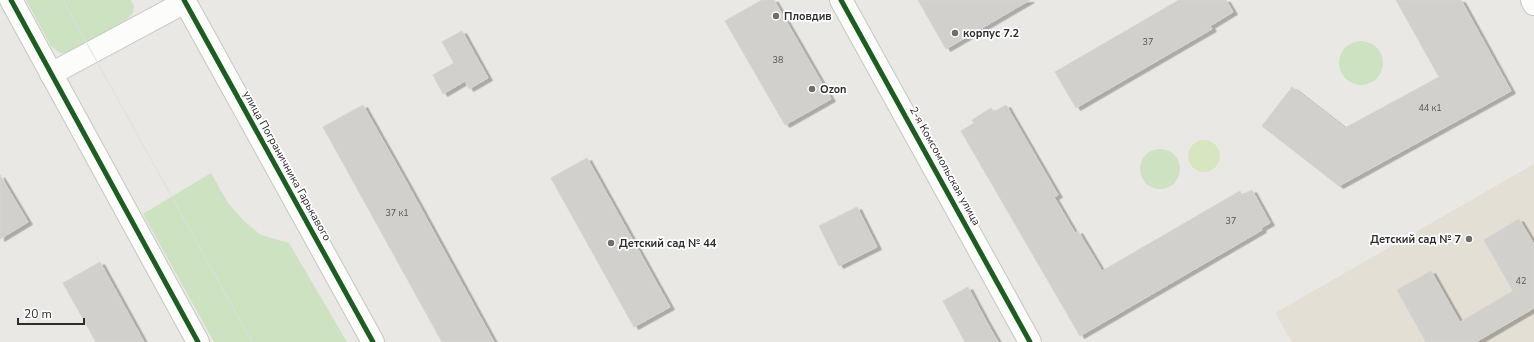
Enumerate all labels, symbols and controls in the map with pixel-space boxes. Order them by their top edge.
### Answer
place label: Пловдив [784,9,832,24]
marker: Пловдив [771,11,781,21]
place label: корпус 7.2 [963,26,1020,41]
marker: корпус 7.2 [950,28,960,38]
house number: 37 [1143,36,1153,48]
house number: 38 [773,54,783,66]
place label: Ozon [820,82,847,97]
marker: Ozon [807,84,817,94]
street label: улица Пограничника Гарькавого [239,88,335,244]
house number: 44 к1 [1418,102,1442,114]
street label: 2-я Комсомольская улица [906,104,984,228]
house number: 37 к1 [385,207,409,219]
house number: 37 [1226,215,1236,227]
place label: Детский сад № 7 [1370,232,1461,247]
marker: Детский сад № 7 [1464,234,1474,244]
place label: Детский сад № 44 [619,236,717,251]
marker: Детский сад № 44 [606,238,616,248]
house number: 42 [1516,275,1526,287]
scale bar [18,300,84,326]
text: 20 m [24,306,52,322]

